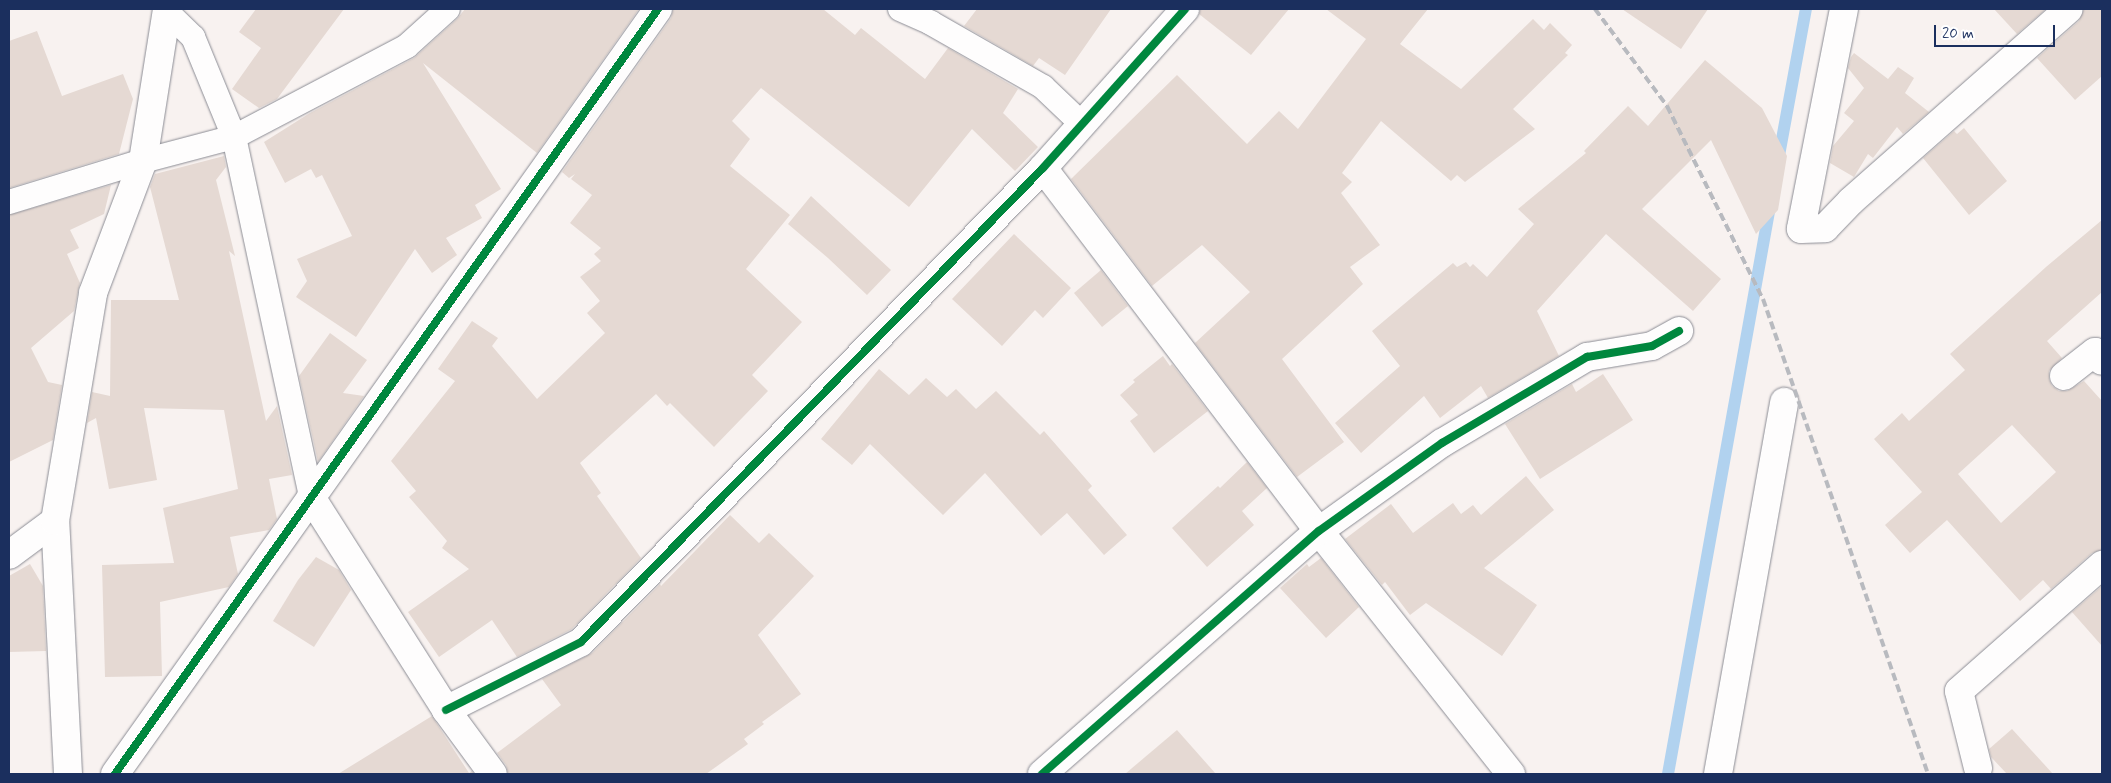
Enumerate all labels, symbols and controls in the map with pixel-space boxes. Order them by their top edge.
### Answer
scale bar [1936,15,2057,47]
text: 20 m [1942,24,1974,44]

